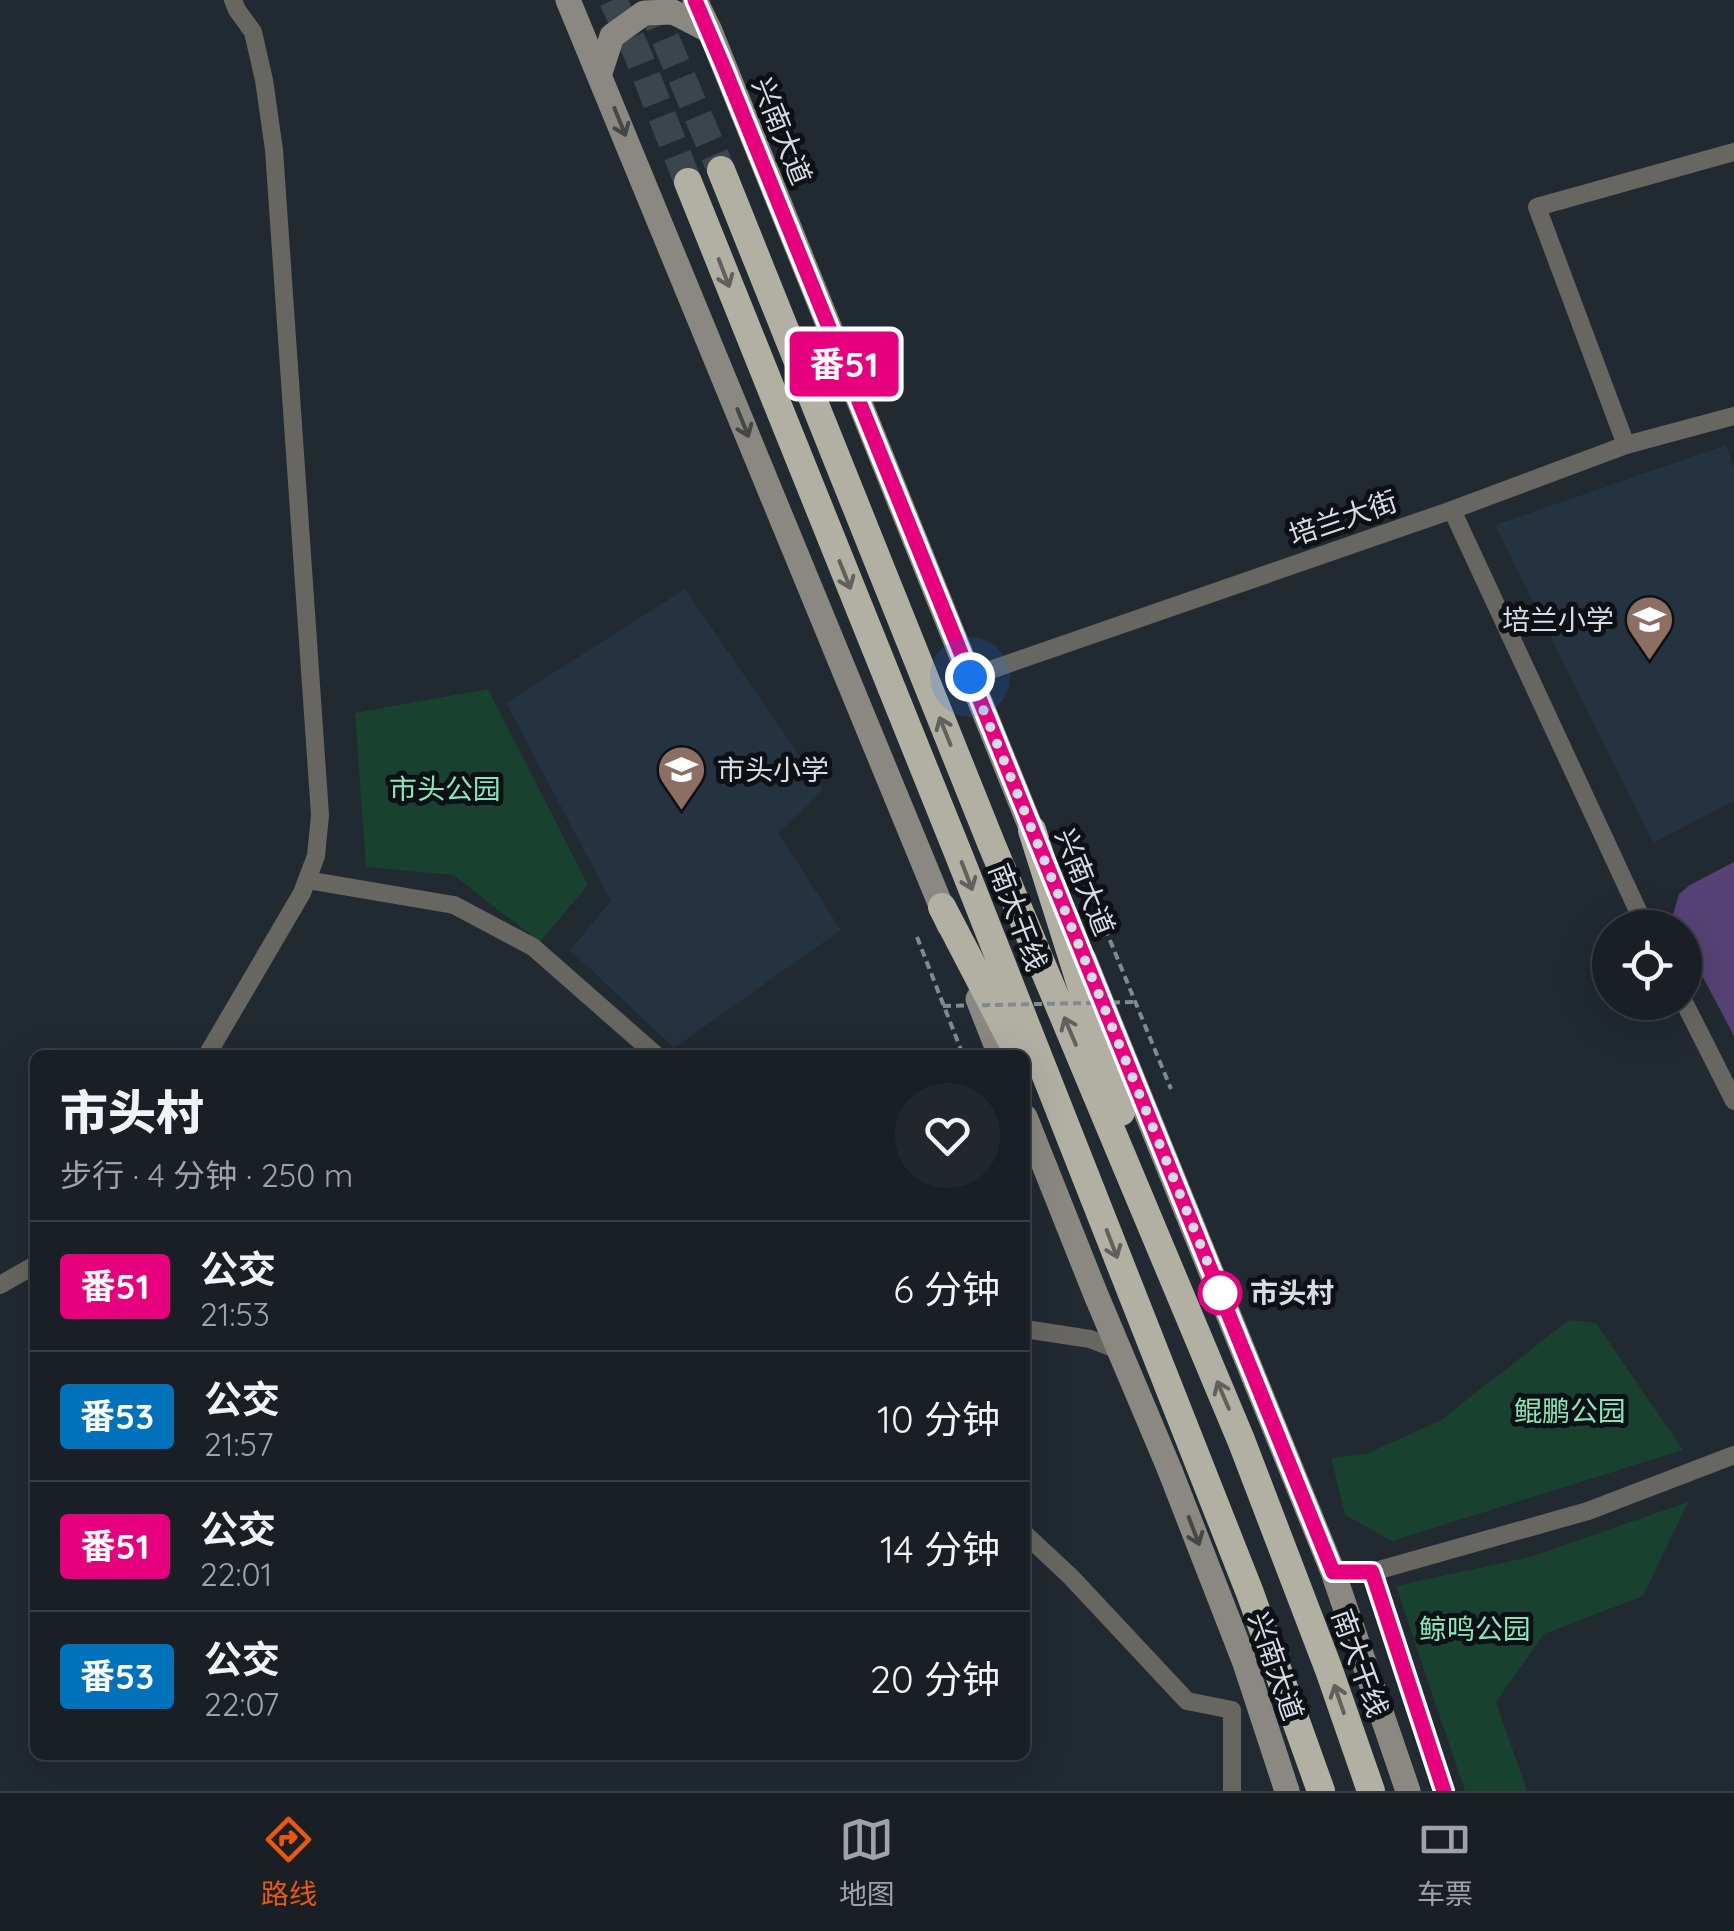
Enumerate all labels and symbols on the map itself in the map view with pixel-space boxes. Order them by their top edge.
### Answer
street label: 兴南大道 [745,72,820,189]
one-way arrow [612,106,630,137]
one-way arrow [716,257,734,288]
line badge: 番51 [786,332,902,396]
one-way arrow [736,407,754,438]
street label: 培兰大街 [1284,483,1401,552]
one-way arrow [838,559,856,590]
school or university icon: 培兰小学 [1623,594,1675,662]
place label: 培兰小学 [1502,602,1614,637]
your location [945,652,995,702]
one-way arrow [935,716,953,747]
school or university icon: 市头小学 [656,744,708,812]
place label: 市头小学 [717,752,829,787]
park label: 市头公园 [389,771,501,806]
street label: 兴南大道 [1048,823,1123,940]
street label: 南大干线 [982,858,1055,975]
one-way arrow [960,860,978,891]
one-way arrow [1060,1016,1078,1047]
one-way arrow [1104,1228,1122,1258]
marker: 市头村 [1199,1272,1241,1314]
place label: 市头村 [1250,1275,1334,1310]
one-way arrow [1213,1381,1231,1411]
park label: 鲲鹏公园 [1514,1393,1626,1428]
one-way arrow [1186,1516,1204,1546]
street label: 南大干线 [1325,1604,1396,1721]
street label: 兴南大道 [1242,1607,1311,1724]
park label: 鲸鸣公园 [1419,1611,1531,1646]
one-way arrow [1329,1684,1347,1715]

